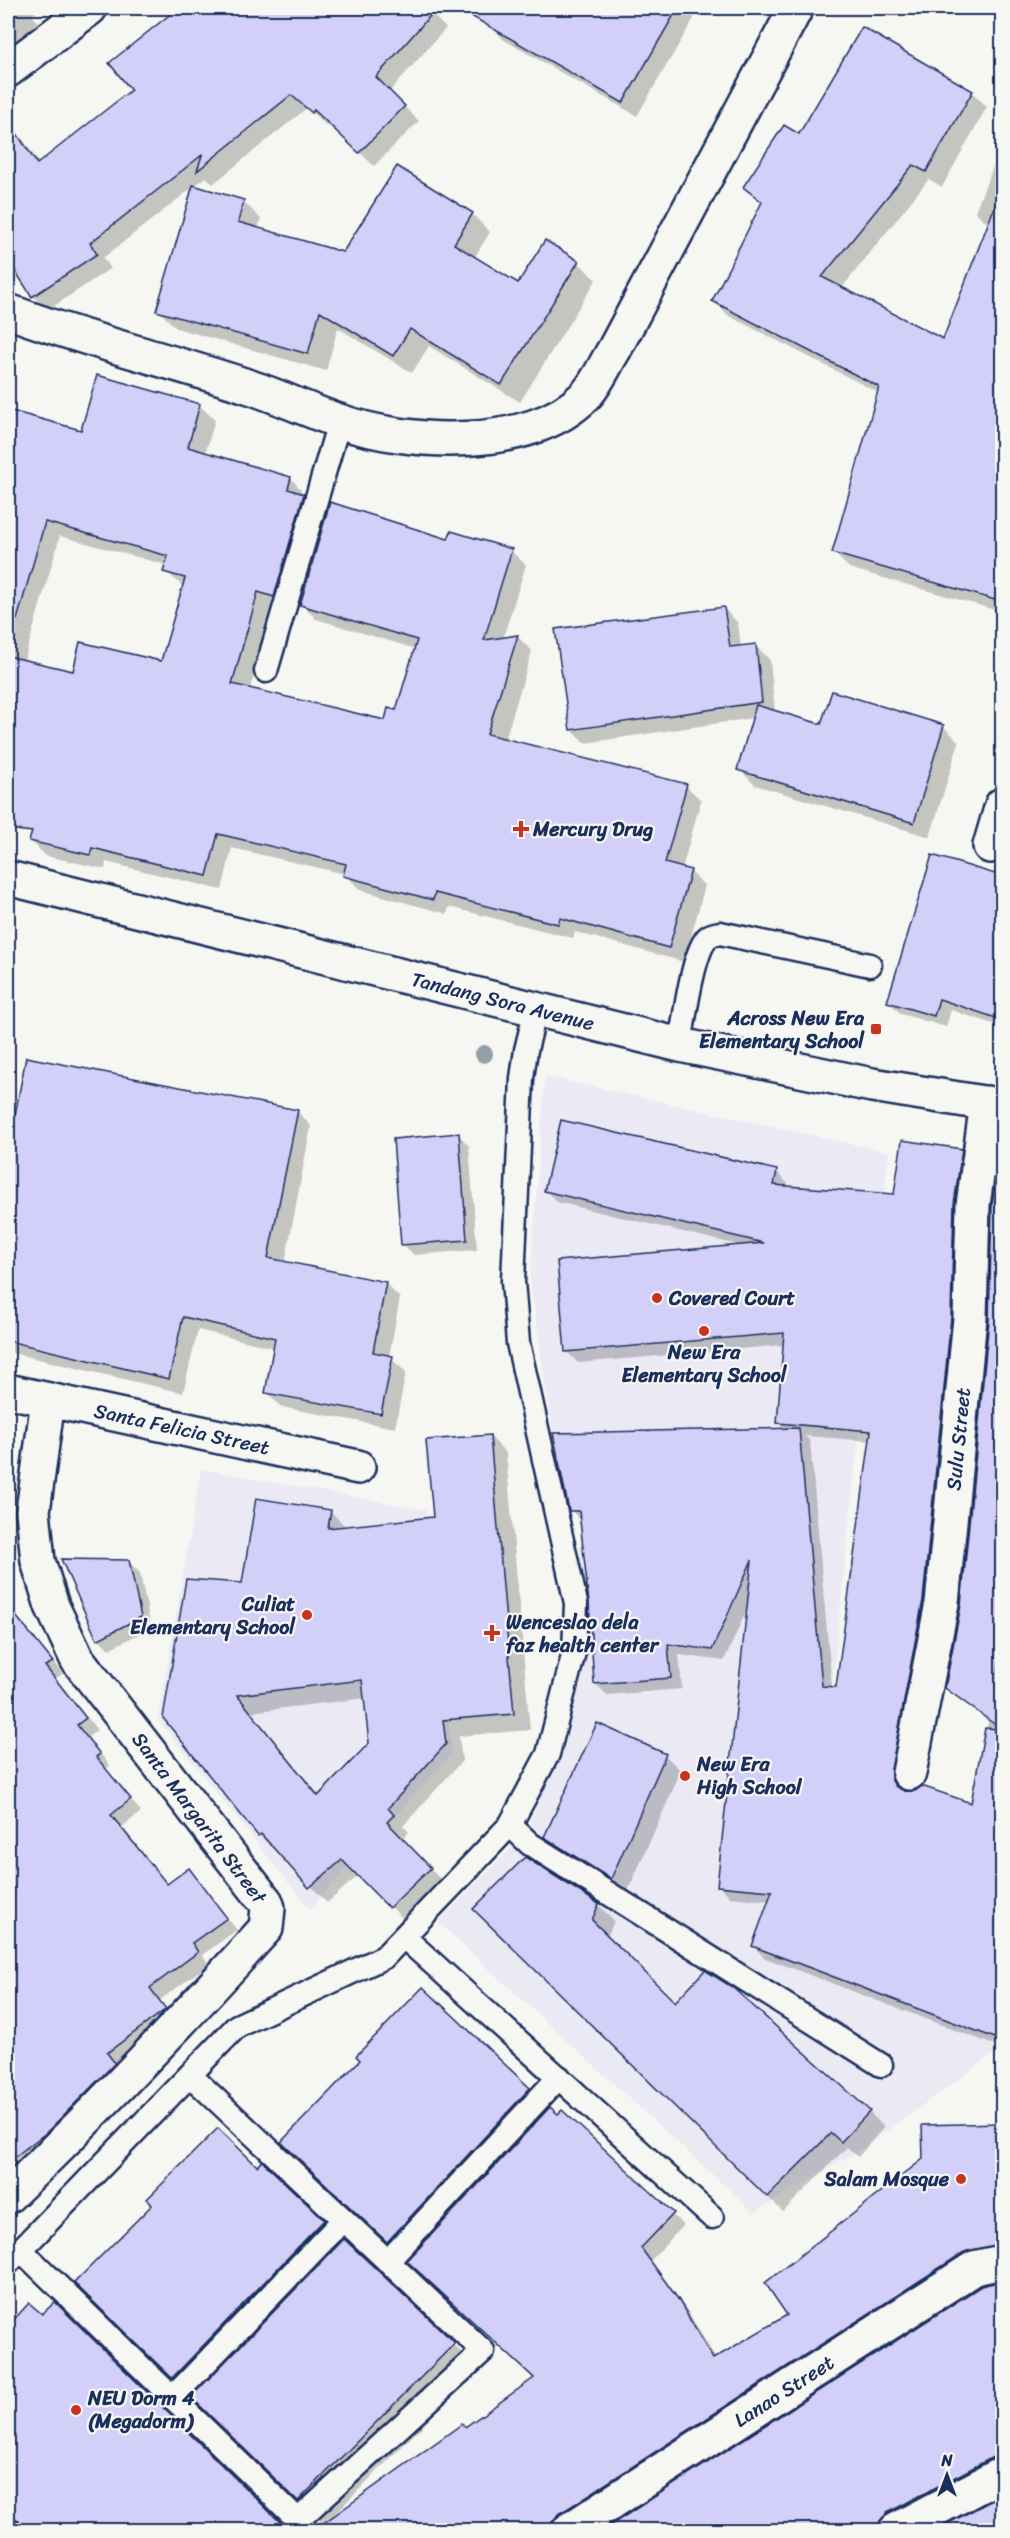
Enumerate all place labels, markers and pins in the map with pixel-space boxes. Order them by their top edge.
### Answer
place label: Mercury Drug [532,812,653,847]
marker: Mercury Drug [514,822,528,836]
place label: Across New Era Elementary School [699,1001,865,1059]
marker: Across New Era Elementary School [869,1022,883,1036]
place label: Covered Court [668,1281,795,1316]
marker: Covered Court [650,1291,664,1305]
marker: New Era Elementary School [697,1324,711,1338]
place label: New Era Elementary School [621,1335,788,1393]
place label: Culiat Elementary School [130,1587,296,1645]
place label: Wenceslao dela faz health center [506,1605,660,1663]
marker: Culiat Elementary School [300,1608,314,1622]
marker: Wenceslao dela faz health center [483,1624,501,1642]
place label: New Era High School [696,1747,803,1805]
marker: New Era High School [678,1769,692,1783]
place label: Salam Mosque [823,2162,950,2197]
marker: Salam Mosque [954,2172,968,2186]
place label: NEU Dorm 4 (Megadorm) [87,2381,195,2439]
marker: NEU Dorm 4 (Megadorm) [69,2403,83,2417]

